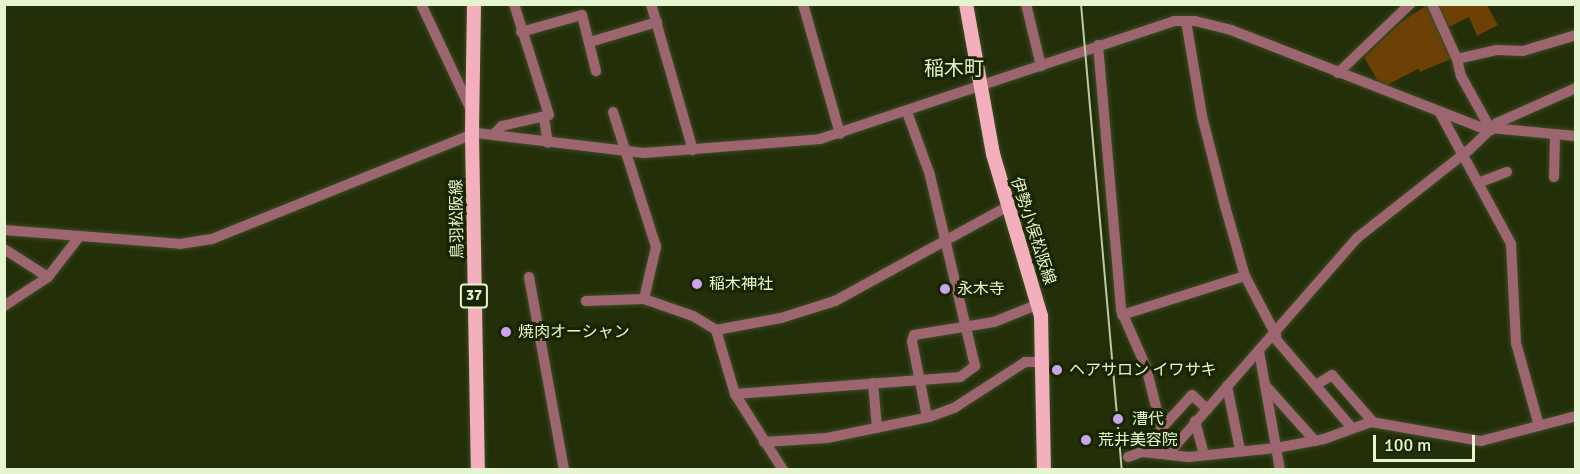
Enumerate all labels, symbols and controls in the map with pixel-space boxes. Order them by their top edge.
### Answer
district label: 稲木町 [924,56,984,80]
street label: 伊勢小俣松阪線 [1007,175,1059,287]
street label: 鳥羽松阪線 [447,179,467,259]
place label: 稲木神社 [709,274,773,294]
marker: 稲木神社 [690,277,704,291]
place label: 永木寺 [957,279,1005,299]
marker: 永木寺 [938,282,952,296]
road number: 37 [459,284,489,308]
place label: 焼肉オーシャン [518,322,630,342]
marker: 焼肉オーシャン [499,325,513,339]
place label: ヘアサロン イワサキ [1069,360,1217,380]
marker: ヘアサロン イワサキ [1050,363,1064,377]
place label: 漕代 [1132,409,1164,429]
marker: 漕代 [1109,410,1127,428]
scale bar [1376,423,1478,461]
place label: 荒井美容院 [1098,430,1178,450]
marker: 荒井美容院 [1079,433,1093,447]
text: 100 m [1384,434,1431,456]

